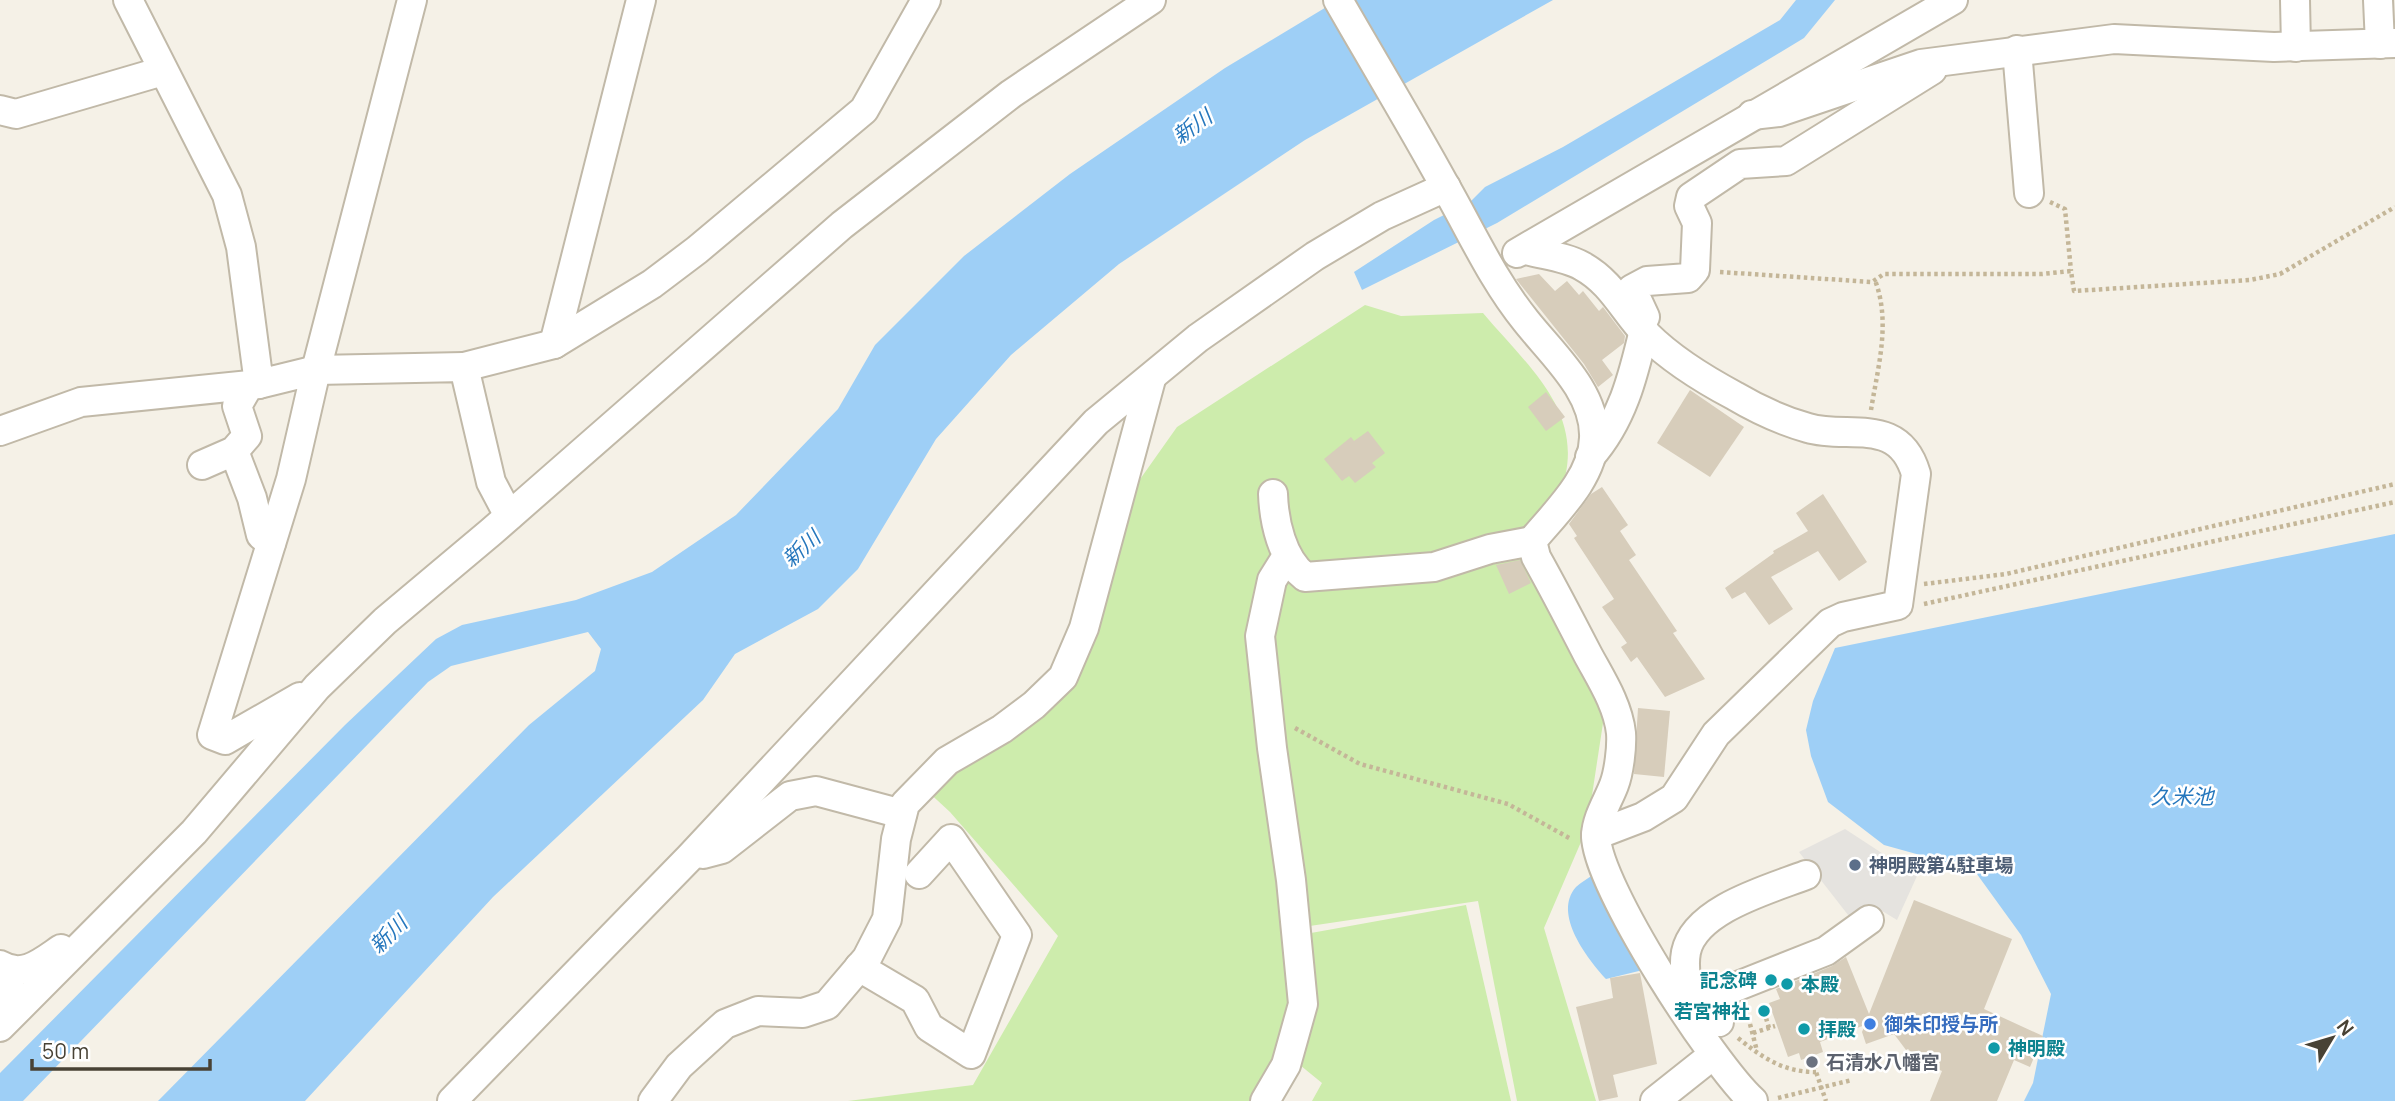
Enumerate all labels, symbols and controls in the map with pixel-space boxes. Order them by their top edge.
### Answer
water label: 新川 [1167,101,1219,150]
water label: 新川 [776,522,827,572]
water label: 久米池 [2151,782,2215,810]
place label: 神明殿第4駐車場 [1869,852,2014,878]
marker: 神明殿第4駐車場 [1847,857,1863,873]
water label: 新川 [363,908,414,959]
place label: 記念碑 [1700,967,1757,993]
place label: 本殿 [1801,971,1839,997]
marker: 記念碑 [1763,972,1779,988]
marker: 本殿 [1779,976,1795,992]
place label: 若宮神社 [1674,998,1750,1024]
marker: 若宮神社 [1756,1003,1772,1019]
north arrow [2297,1003,2367,1073]
place label: 御朱印授与所 [1884,1011,1998,1037]
text: N [2331,1014,2360,1041]
place label: 拝殿 [1818,1016,1856,1042]
marker: 御朱印授与所 [1862,1016,1878,1032]
marker: 拝殿 [1796,1021,1812,1037]
scale bar [32,1028,210,1072]
place label: 神明殿 [2008,1035,2065,1061]
text: 50 m [42,1037,89,1065]
marker: 神明殿 [1986,1040,2002,1056]
place label: 石清水八幡宮 [1826,1049,1940,1075]
marker: 石清水八幡宮 [1804,1054,1820,1070]

